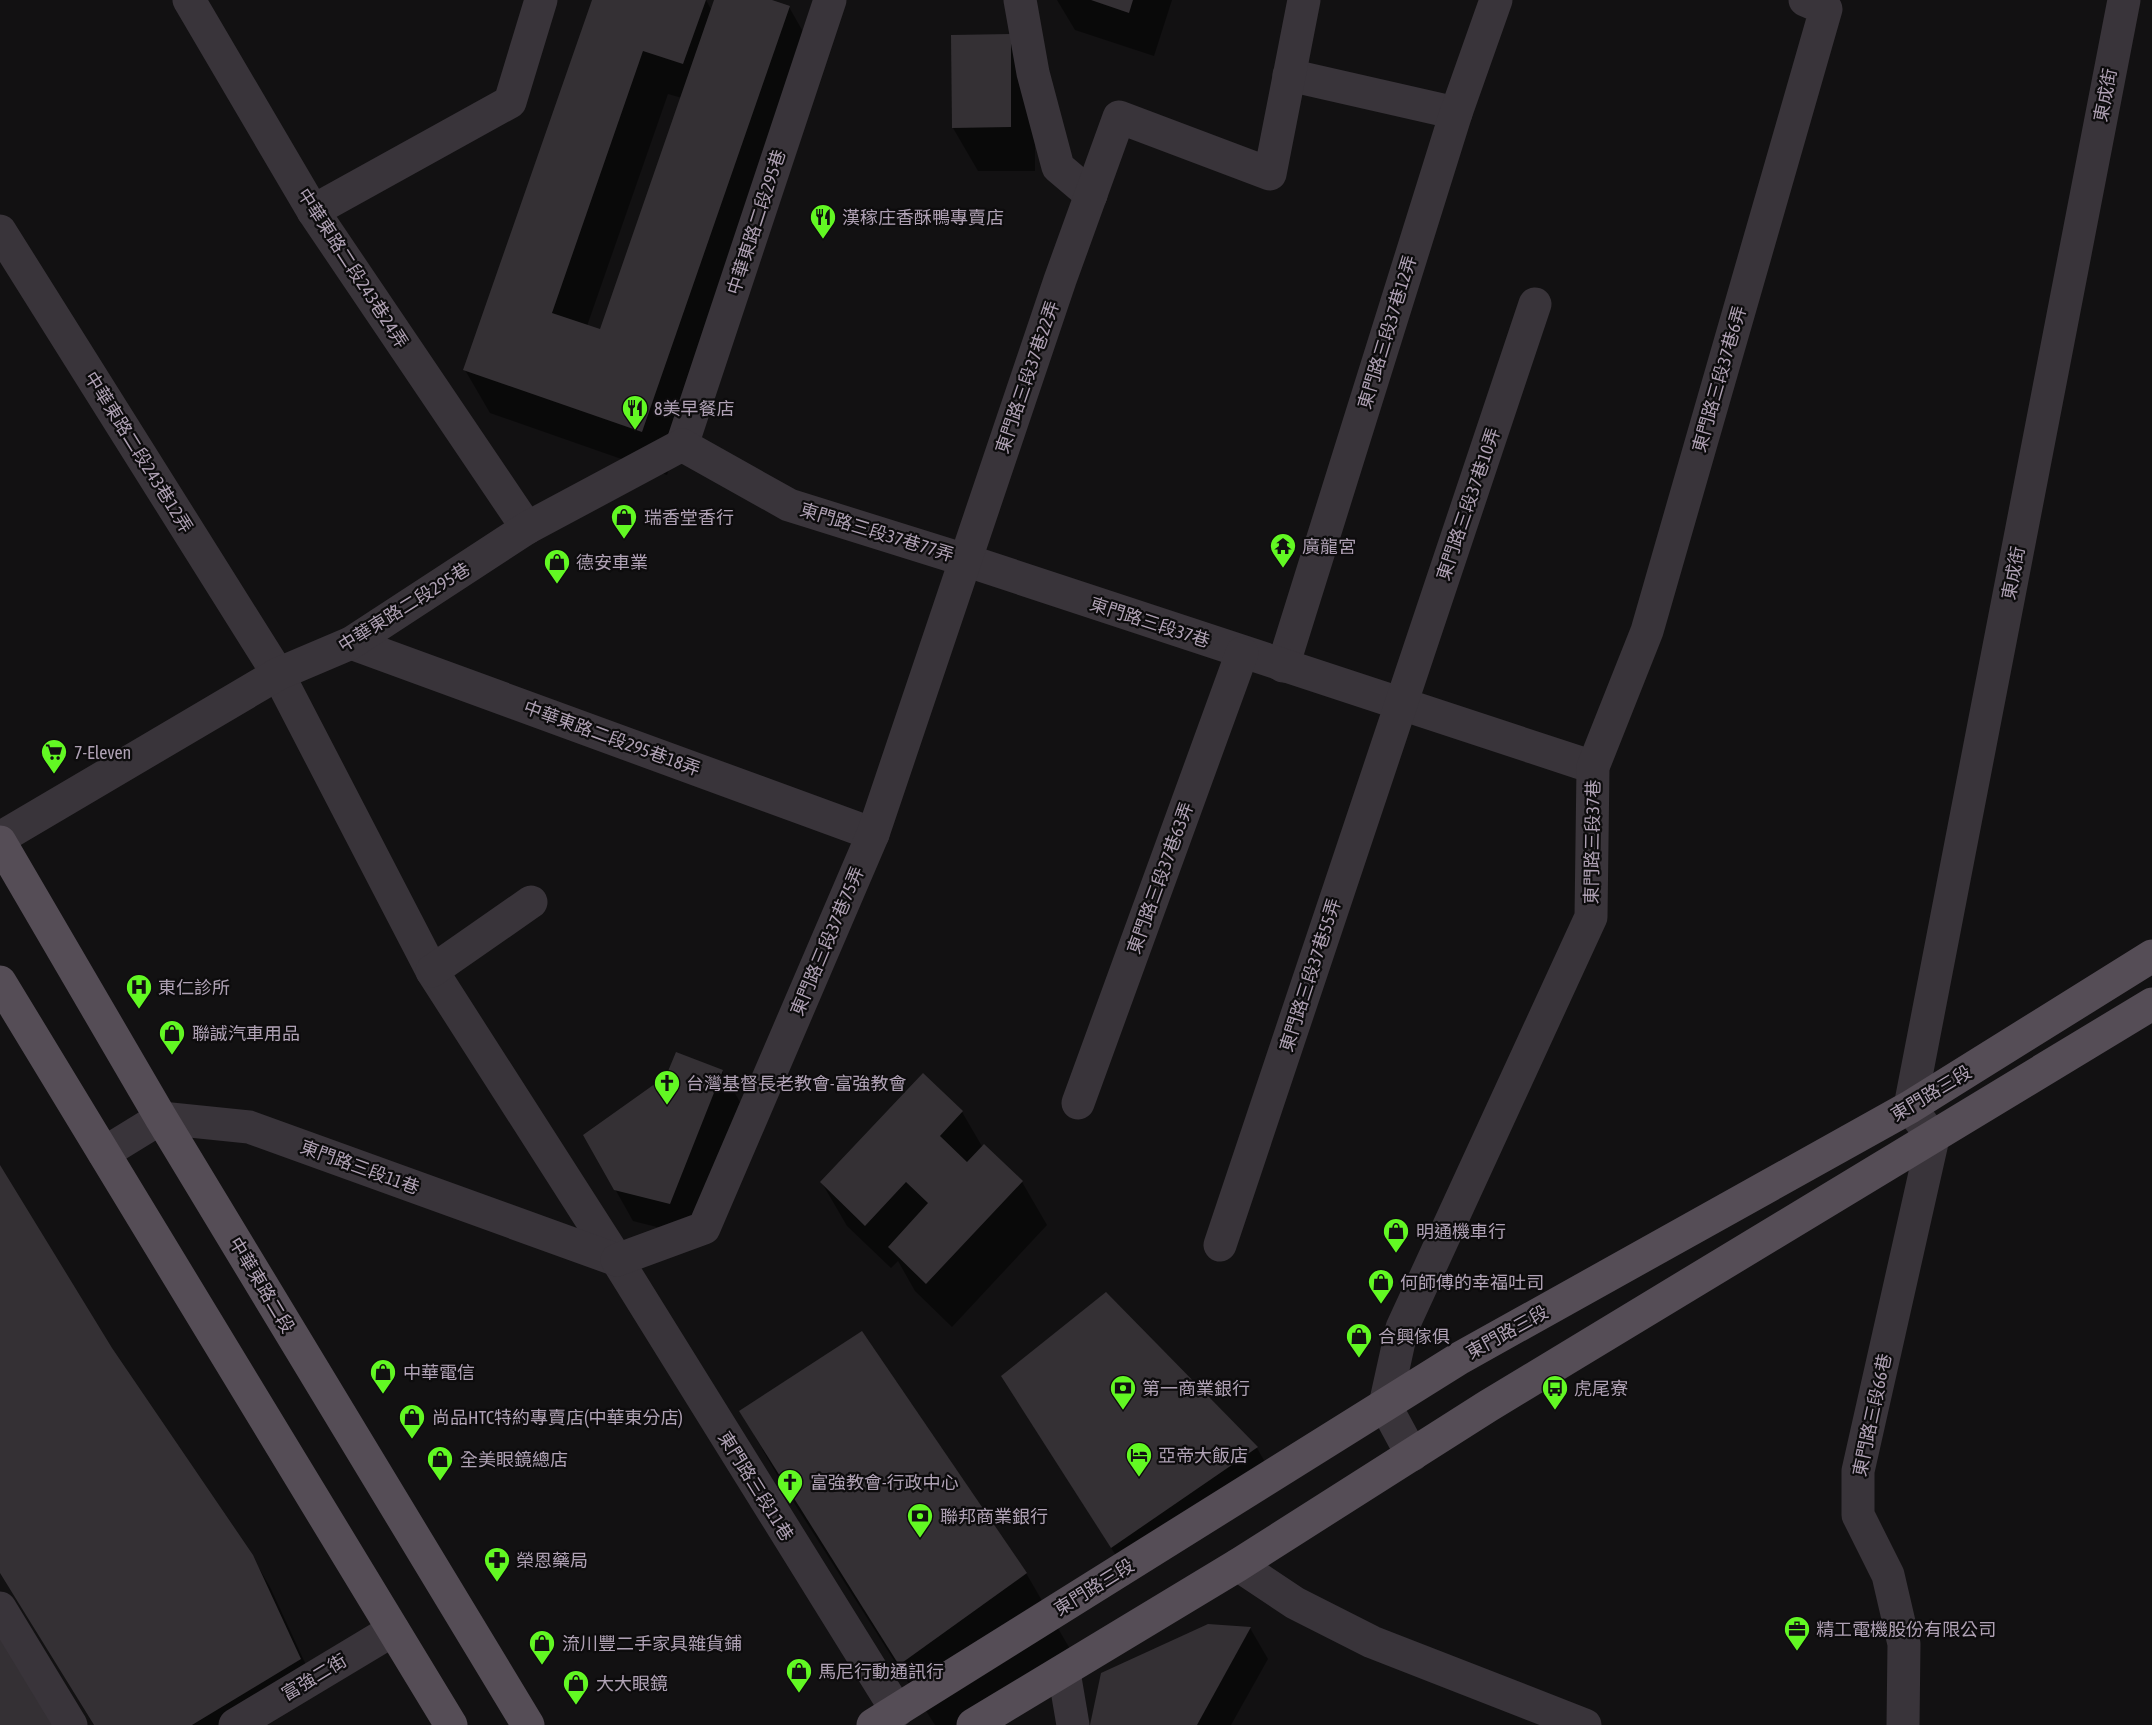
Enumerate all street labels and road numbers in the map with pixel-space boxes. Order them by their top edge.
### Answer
street label: 東成街 [2090,66,2120,124]
street label: 中華東路二段295巷 [723,147,789,297]
street label: 中華東路二段243巷24弄 [293,184,413,352]
street label: 東門路三段37巷12弄 [1354,253,1420,411]
street label: 東門路三段37巷22弄 [991,298,1063,456]
street label: 東門路三段37巷6弄 [1688,303,1750,455]
street label: 中華東路二段243巷12弄 [81,367,197,537]
street label: 東門路三段37巷10弄 [1432,425,1504,583]
street label: 東門路三段37巷77弄 [798,499,956,565]
street label: 東成街 [1998,544,2028,602]
street label: 中華東路二段295巷 [334,558,474,656]
street label: 東門路三段37巷 [1087,593,1213,651]
street label: 中華東路二段295巷18弄 [521,696,703,780]
street label: 東門路三段37巷 [1580,779,1604,905]
street label: 東門路三段37巷63弄 [1123,799,1197,957]
street label: 東門路三段37巷75弄 [786,863,868,1019]
street label: 東門路三段37巷55弄 [1275,896,1345,1054]
street label: 東門路三段 [1887,1061,1975,1125]
street label: 東門路三段11巷 [298,1136,422,1198]
street label: 中華東路二段 [225,1233,299,1337]
street label: 東門路三段 [1463,1301,1551,1363]
street label: 東門路三段66巷 [1849,1352,1895,1478]
street label: 東門路三段11巷 [714,1427,798,1545]
street label: 東門路三段 [1050,1554,1138,1620]
street label: 富強二街 [278,1649,350,1705]

